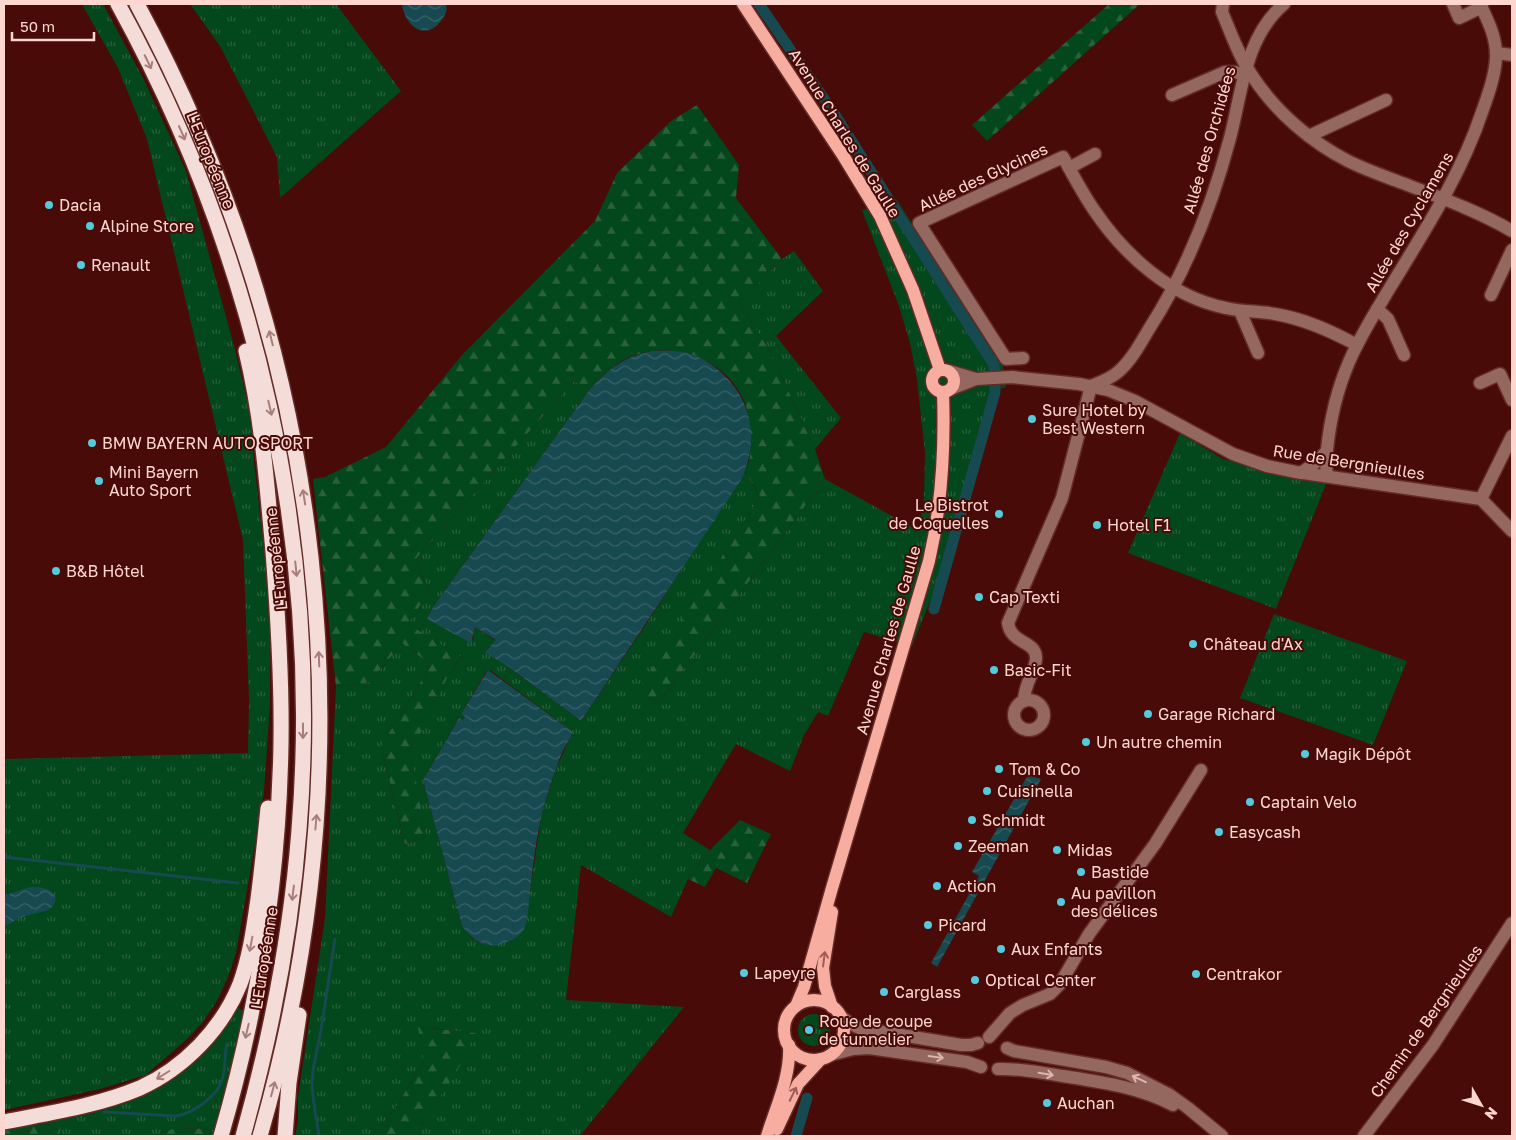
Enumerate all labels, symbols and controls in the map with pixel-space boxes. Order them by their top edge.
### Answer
scale bar [12,10,95,42]
text: 50 m [20,17,55,35]
street label: Avenue Charles de Gaulle [785,45,905,221]
one-way arrow [144,54,154,69]
street label: Allée des Orchidées [1178,64,1240,216]
street label: L'Européenne [182,108,240,212]
one-way arrow [177,125,187,140]
street label: Allée des Glycines [915,138,1051,216]
street label: Allée des Cyclamens [1361,148,1457,296]
place label: Dacia [59,195,101,215]
marker: Dacia [43,199,55,211]
place label: Alpine Store [100,216,194,236]
marker: Alpine Store [84,220,96,232]
place label: Renault [91,255,151,275]
marker: Renault [75,259,87,271]
one-way arrow [266,331,275,347]
one-way arrow [266,400,275,416]
place label: Sure Hotel by Best Western [1042,400,1146,438]
marker: Sure Hotel by Best Western [1026,413,1038,425]
place label: BMW BAYERN AUTO SPORT [102,433,313,453]
marker: BMW BAYERN AUTO SPORT [86,437,98,449]
street label: Rue de Bergnieulles [1272,440,1426,484]
place label: Mini Bayern Auto Sport [109,462,199,500]
marker: Mini Bayern Auto Sport [93,475,105,487]
one-way arrow [298,490,308,506]
place label: Le Bistrot de Coquelles [889,495,989,533]
street label: L'Européenne [261,506,291,612]
marker: Le Bistrot de Coquelles [993,508,1005,520]
place label: Hotel F1 [1107,515,1171,535]
marker: Hotel F1 [1091,519,1103,531]
street label: Avenue Charles de Gaulle [851,543,925,737]
one-way arrow [291,560,301,576]
place label: B&B Hôtel [66,561,145,581]
marker: B&B Hôtel [50,565,62,577]
place label: Cap Texti [989,587,1060,607]
marker: Cap Texti [973,591,985,603]
place label: Château d'Ax [1203,634,1303,654]
marker: Château d'Ax [1187,638,1199,650]
one-way arrow [314,651,323,667]
place label: Basic-Fit [1004,660,1072,680]
marker: Basic-Fit [988,664,1000,676]
place label: Garage Richard [1158,704,1275,724]
marker: Garage Richard [1142,708,1154,720]
one-way arrow [298,722,308,739]
place label: Un autre chemin [1096,732,1222,752]
marker: Un autre chemin [1080,736,1092,748]
place label: Magik Dépôt [1315,744,1411,764]
marker: Magik Dépôt [1299,748,1311,760]
place label: Tom & Co [1009,759,1080,779]
marker: Tom & Co [993,763,1005,775]
place label: Cuisinella [997,781,1073,801]
marker: Cuisinella [981,785,993,797]
place label: Captain Velo [1260,792,1357,812]
marker: Captain Velo [1244,796,1256,808]
place label: Schmidt [982,810,1046,830]
one-way arrow [311,814,321,830]
marker: Schmidt [966,814,978,826]
place label: Easycash [1229,822,1301,842]
marker: Easycash [1213,826,1225,838]
place label: Zeeman [968,836,1029,856]
marker: Zeeman [952,840,964,852]
place label: Midas [1067,840,1112,860]
marker: Midas [1051,844,1063,856]
place label: Bastide [1091,862,1149,882]
marker: Bastide [1075,866,1087,878]
place label: Action [947,876,996,896]
marker: Action [931,880,943,892]
place label: Au pavillon des délices [1071,883,1158,921]
one-way arrow [287,884,297,900]
marker: Au pavillon des délices [1055,896,1067,908]
street label: L'Européenne [246,905,282,1011]
place label: Picard [938,915,986,935]
marker: Picard [922,919,934,931]
one-way arrow [245,936,255,952]
place label: Aux Enfants [1011,939,1103,959]
street label: Chemin de Bergnieulles [1366,941,1486,1101]
marker: Aux Enfants [995,943,1007,955]
one-way arrow [820,952,830,968]
place label: Lapeyre [754,963,815,983]
place label: Centrakor [1206,964,1282,984]
marker: Lapeyre [738,967,750,979]
marker: Centrakor [1190,968,1202,980]
place label: Optical Center [985,970,1096,990]
marker: Optical Center [969,974,981,986]
place label: Carglass [894,982,961,1002]
marker: Carglass [878,986,890,998]
place label: Roue de coupe de tunnelier [819,1011,933,1049]
one-way arrow [242,1022,251,1038]
marker: Roue de coupe de tunnelier [803,1024,815,1036]
one-way arrow [928,1052,944,1062]
one-way arrow [1038,1069,1054,1079]
one-way arrow [156,1070,170,1080]
one-way arrow [1132,1073,1147,1083]
north arrow [1456,1080,1506,1130]
one-way arrow [268,1082,278,1098]
one-way arrow [789,1087,798,1102]
place label: Auchan [1057,1093,1115,1113]
marker: Auchan [1041,1097,1053,1109]
text: N [1482,1104,1501,1123]

